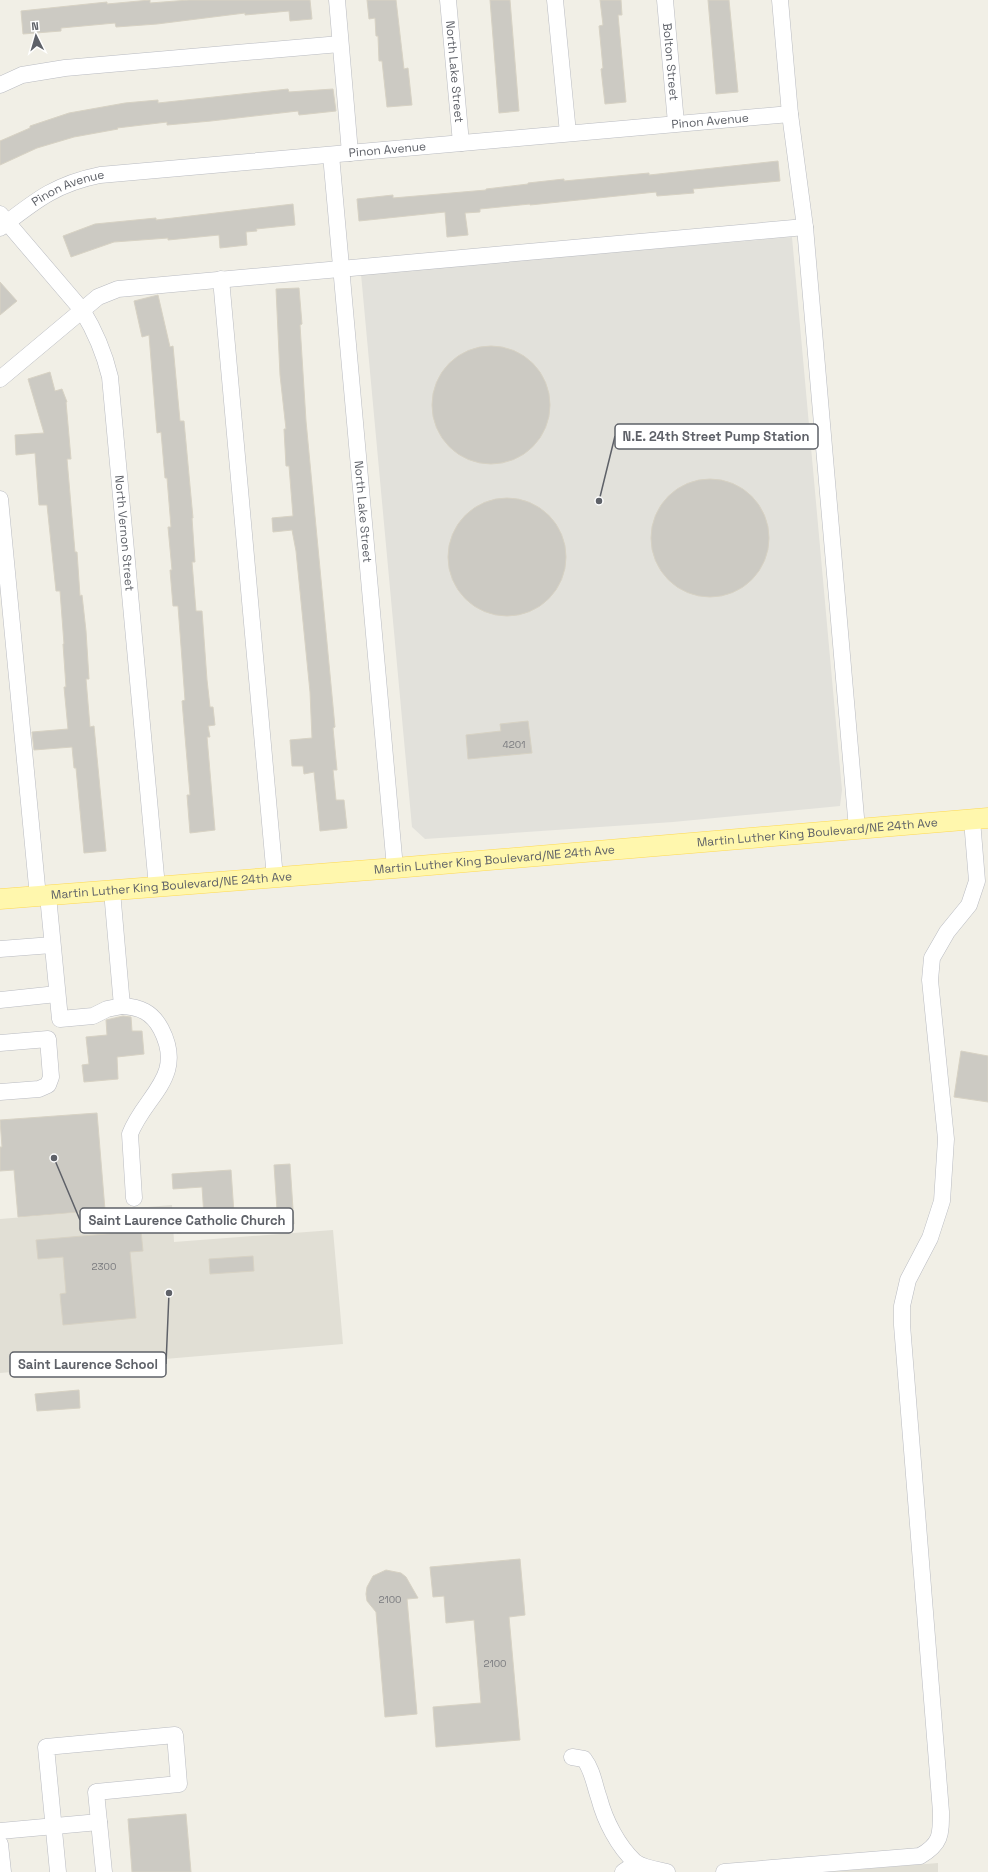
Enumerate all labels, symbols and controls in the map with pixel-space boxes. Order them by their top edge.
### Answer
north arrow [16,16,56,56]
text: N [31,19,39,33]
street label: North Lake Street [442,20,467,123]
street label: Bolton Street [659,22,682,101]
street label: Pinon Avenue [671,110,749,132]
street label: Pinon Avenue [348,138,427,161]
street label: Pinon Avenue [28,167,105,210]
callout: N.E. 24th Street Pump Station [615,424,818,449]
text: N.E. 24th Street Pump Station [622,428,810,445]
street label: North Lake Street [350,460,376,563]
street label: North Vernon Street [111,475,138,592]
house number: 4201 [503,738,525,751]
street label: Martin Luther King Boulevard/NE 24th Ave [696,814,938,851]
street label: Martin Luther King Boulevard/NE 24th Ave [373,841,616,878]
street label: Martin Luther King Boulevard/NE 24th Ave [50,868,293,903]
callout: Saint Laurence Catholic Church [80,1208,293,1233]
text: Saint Laurence Catholic Church [88,1212,286,1229]
house number: 2300 [92,1260,116,1273]
callout: Saint Laurence School [10,1352,166,1377]
text: Saint Laurence School [18,1356,158,1373]
house number: 2100 [378,1593,402,1606]
house number: 2100 [483,1657,507,1670]

